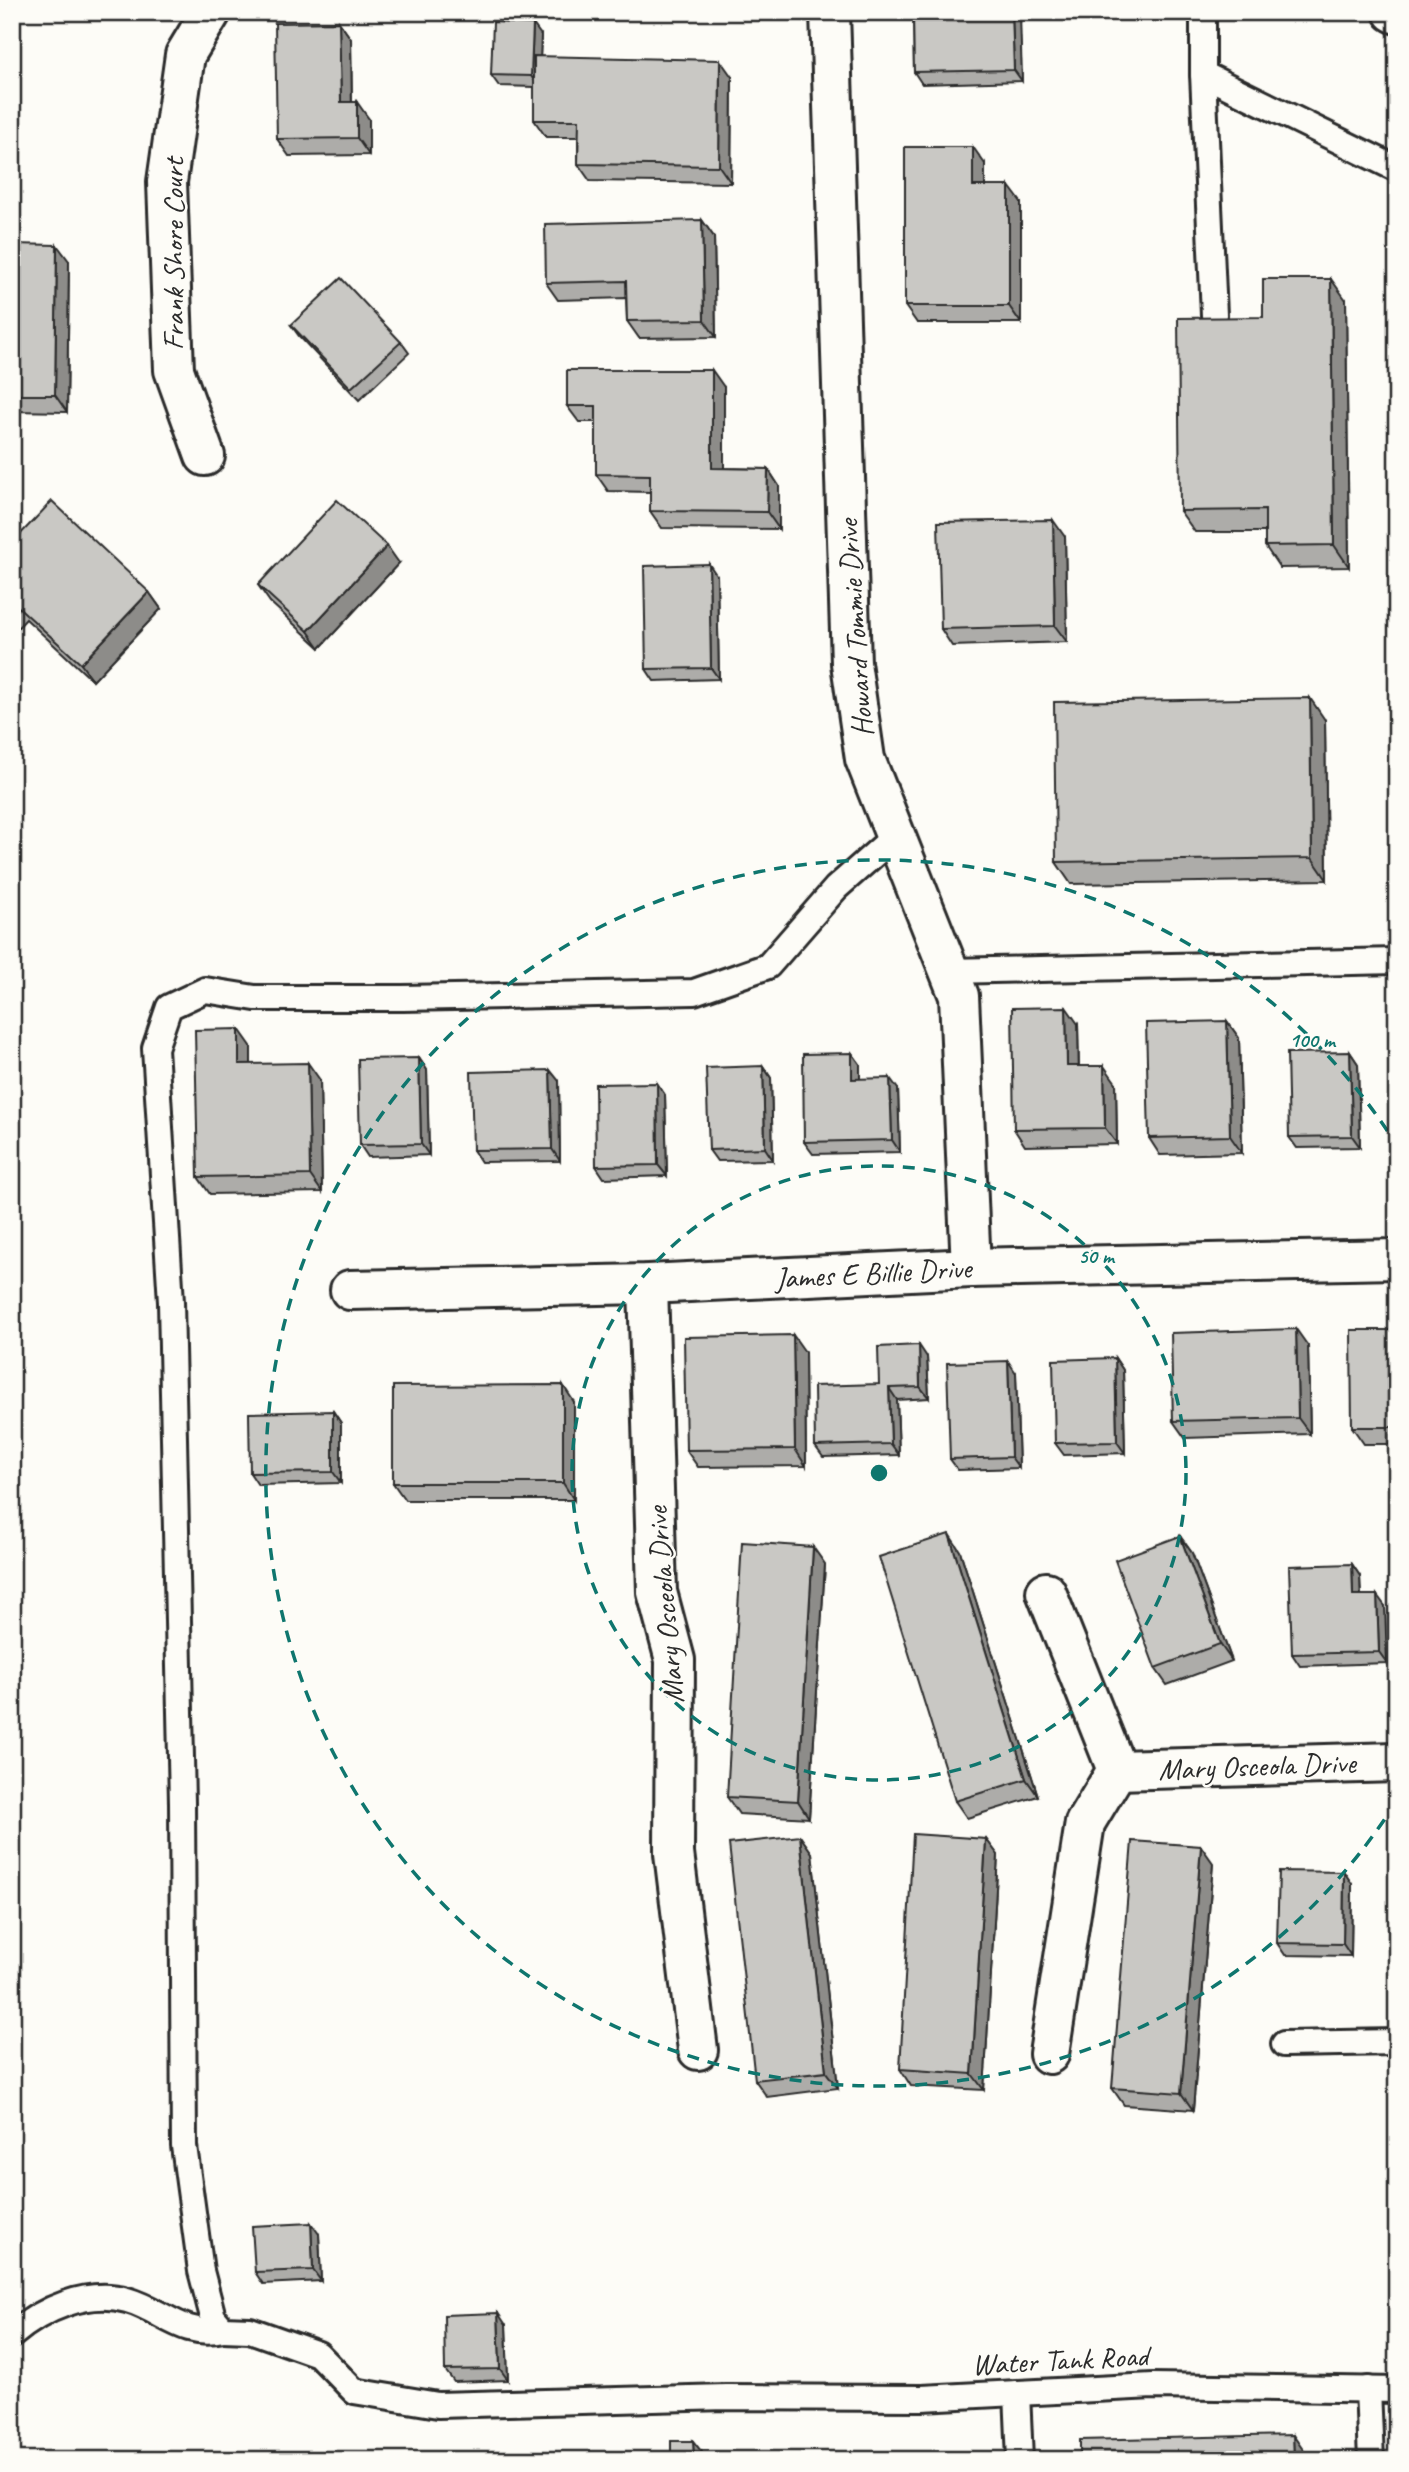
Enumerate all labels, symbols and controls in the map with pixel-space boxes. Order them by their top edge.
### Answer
street label: Frank Shore Court [154,155,192,350]
street label: Howard Tommie Drive [828,516,882,738]
text: 100 m [1289,1027,1337,1053]
text: 50 m [1078,1243,1116,1269]
street label: James E Billie Drive [772,1249,974,1297]
centre of rings [867,1461,891,1485]
street label: Mary Osceola Drive [637,1503,693,1705]
street label: Mary Osceola Drive [1158,1743,1359,1788]
street label: Water Tank Road [971,2336,1153,2384]

